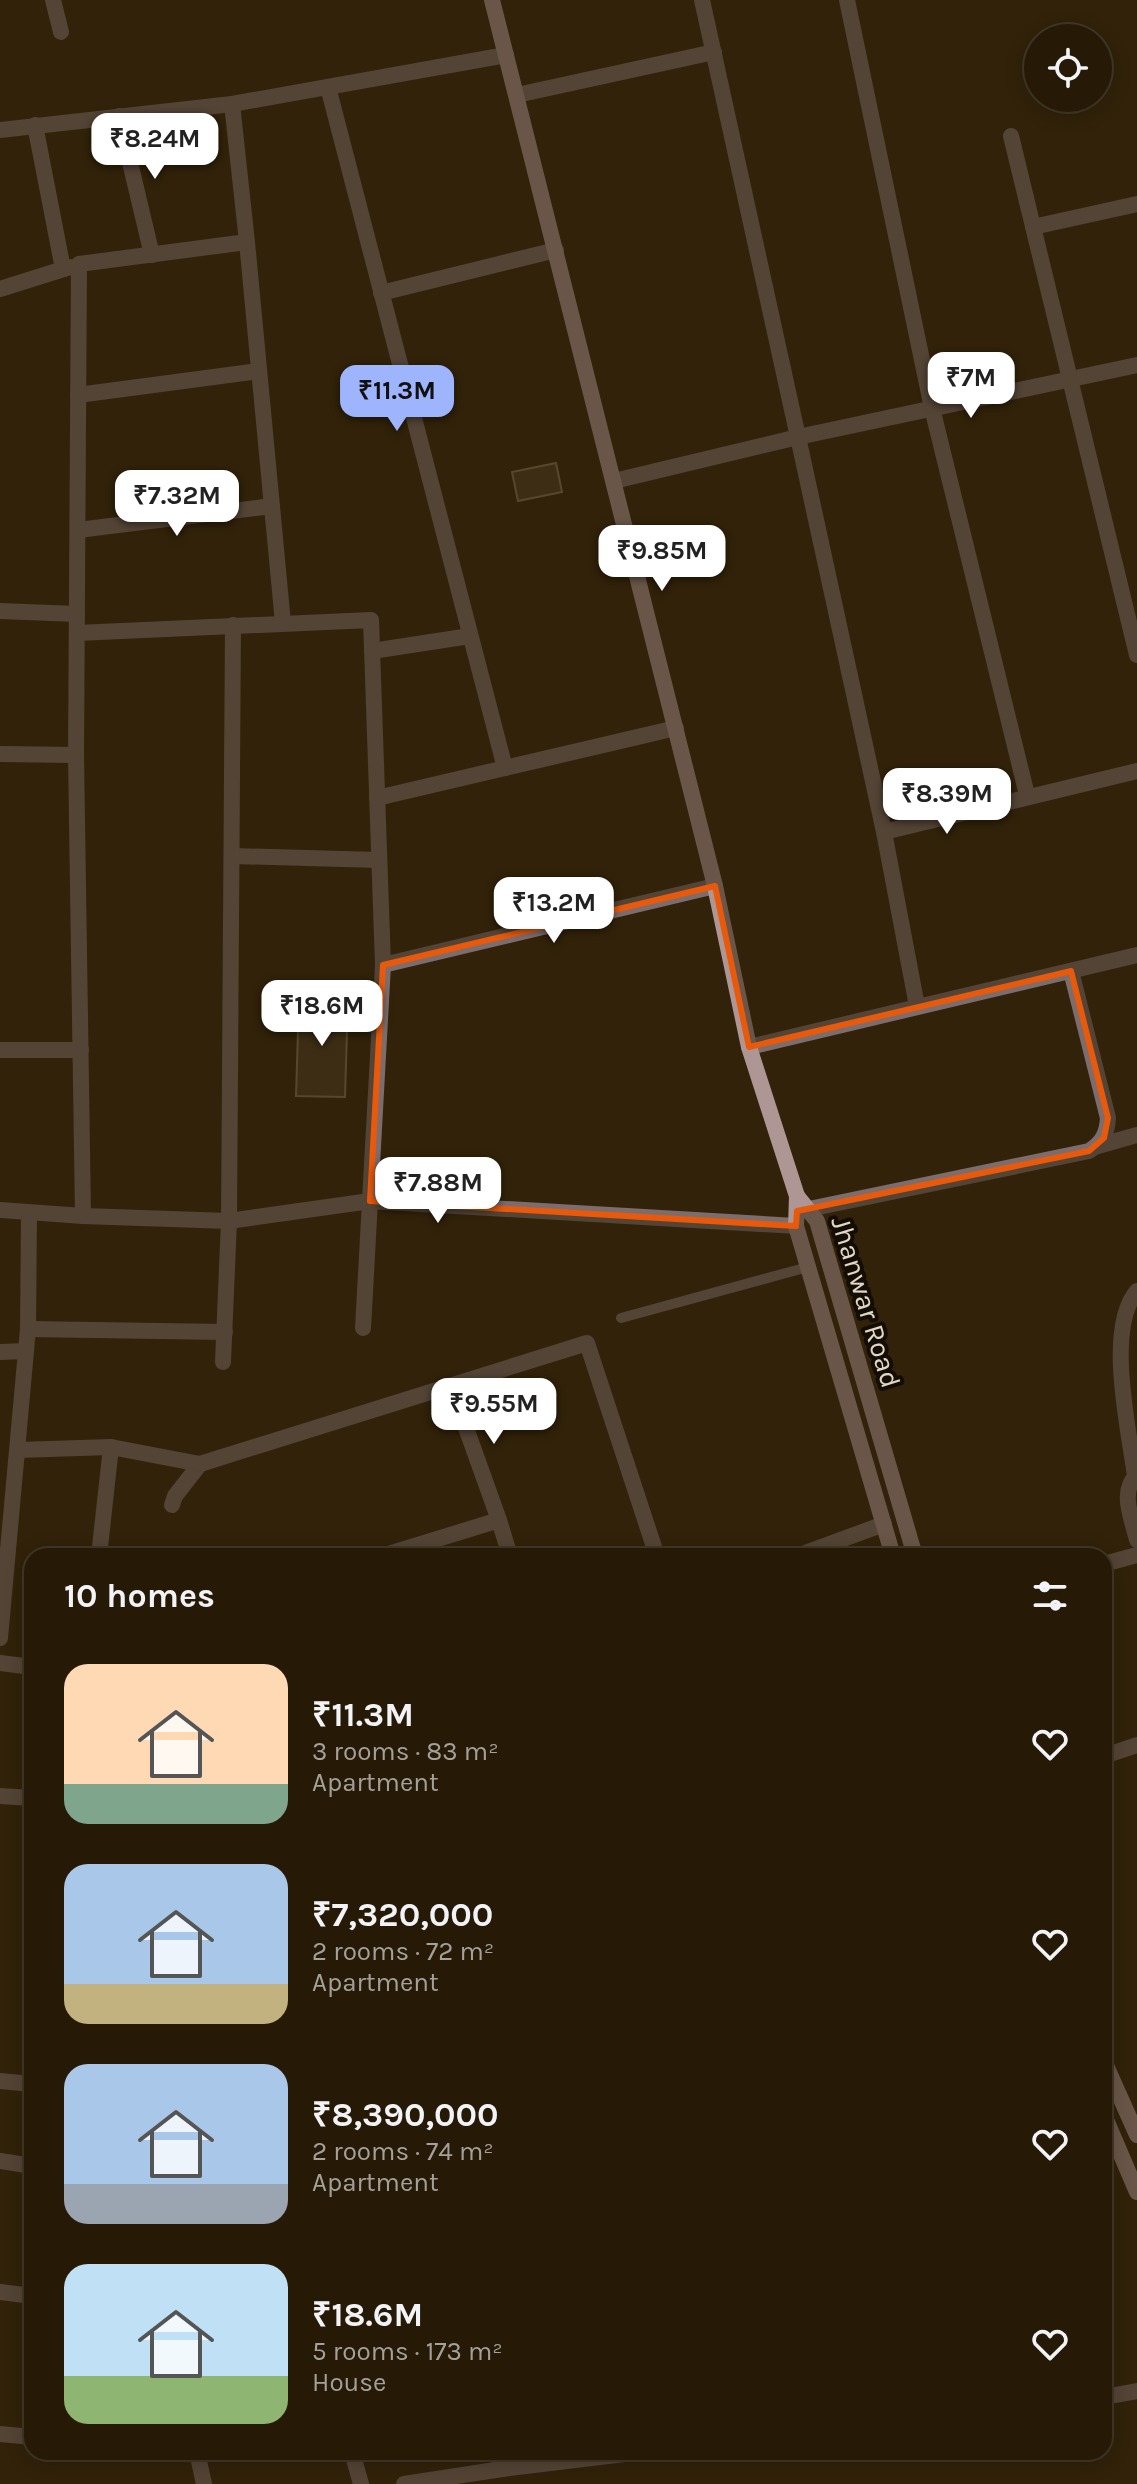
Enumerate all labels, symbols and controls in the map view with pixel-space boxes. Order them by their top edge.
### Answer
map controls [1024,24,1112,112]
button: locate [1024,24,1112,112]
pin: ₹8.24M [90,113,220,181]
text: ₹8.24M [109,123,201,154]
pin: ₹7M [932,352,1010,420]
text: ₹7M [946,362,996,393]
pin: ₹11.3M [332,365,462,433]
text: ₹11.3M [358,375,436,406]
pin: ₹7.32M [112,470,242,538]
text: ₹7.32M [133,480,221,511]
pin: ₹9.85M [597,525,727,593]
text: ₹9.85M [616,535,708,566]
pin: ₹8.39M [882,768,1012,836]
text: ₹8.39M [901,778,993,809]
pin: ₹13.2M [489,877,619,945]
text: ₹13.2M [512,887,596,918]
pin: ₹18.6M [257,980,387,1048]
text: ₹18.6M [279,990,365,1021]
pin: ₹7.88M [373,1157,503,1225]
text: ₹7.88M [393,1167,483,1198]
street label: Jhanwar Road [824,1212,908,1392]
pin: ₹9.55M [429,1378,559,1446]
text: ₹9.55M [449,1388,539,1419]
icon: filters [1028,1574,1072,1618]
text: 10 homes [64,1576,215,1616]
text: ₹11.3M [312,1695,414,1735]
icon: home [128,1696,224,1792]
icon: heart [1028,1722,1072,1766]
text: 3 rooms · 83 m² [312,1736,499,1767]
text: Apartment [312,1767,439,1798]
text: ₹7,320,000 [312,1895,493,1935]
icon: home [128,1896,224,1992]
icon: heart [1028,1922,1072,1966]
text: 2 rooms · 72 m² [312,1936,494,1967]
text: Apartment [312,1967,439,1998]
text: ₹8,390,000 [312,2095,499,2135]
icon: home [128,2096,224,2192]
icon: heart [1028,2122,1072,2166]
text: 2 rooms · 74 m² [312,2136,494,2167]
text: Apartment [312,2167,439,2198]
text: ₹18.6M [312,2295,423,2335]
icon: home [128,2296,224,2392]
icon: heart [1028,2322,1072,2366]
text: 5 rooms · 173 m² [312,2336,503,2367]
text: House [312,2367,386,2398]

